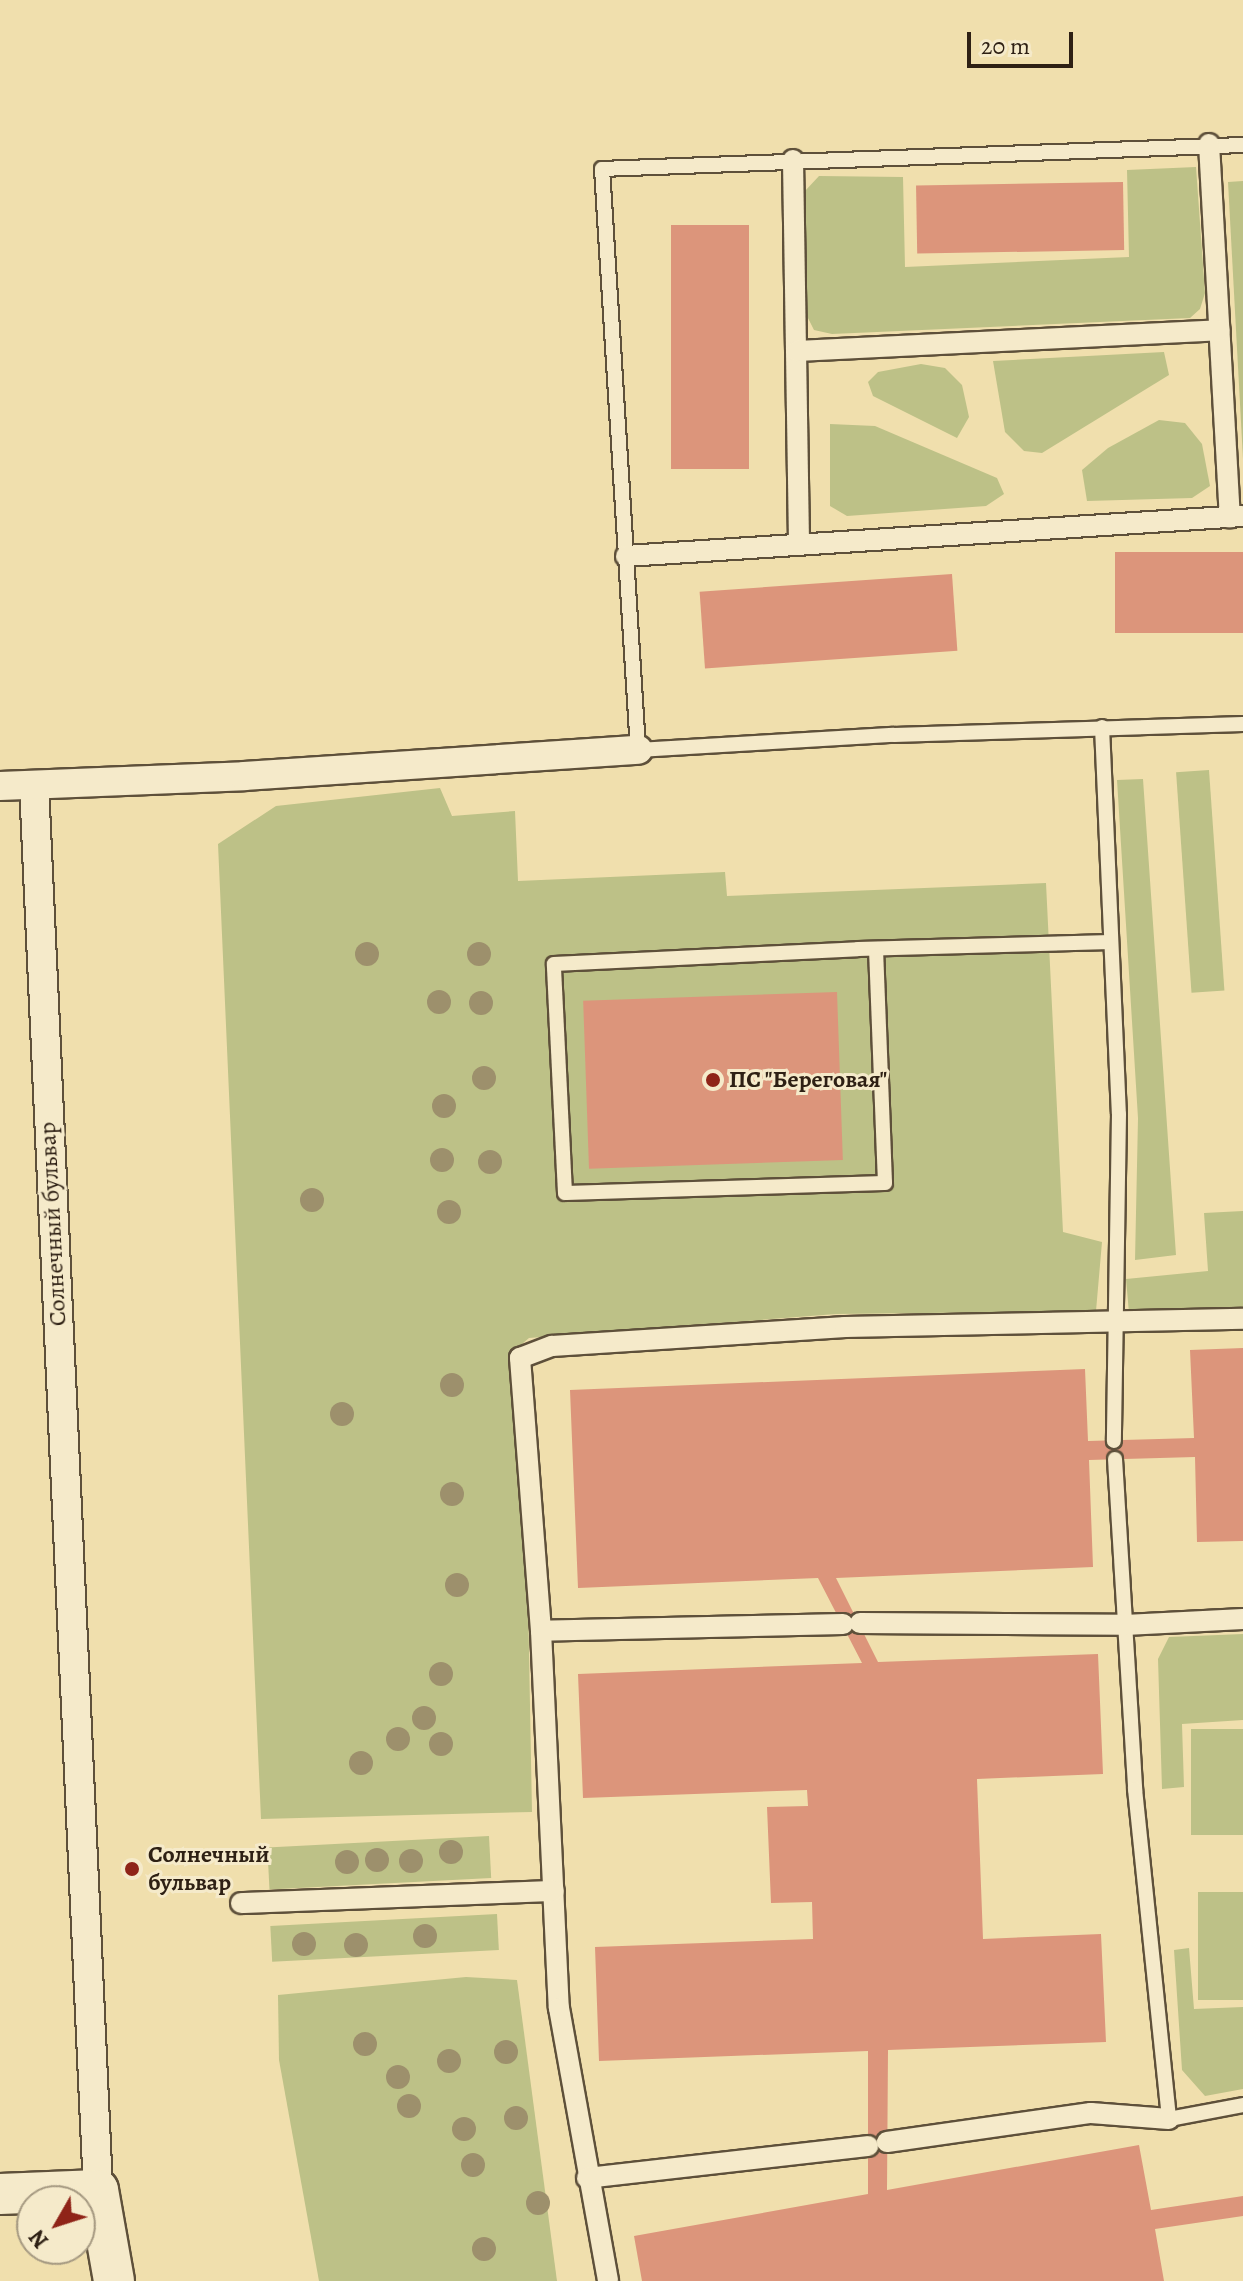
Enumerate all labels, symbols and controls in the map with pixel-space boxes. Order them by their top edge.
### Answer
scale bar [971,16,1077,66]
text: 20 m [981,30,1030,62]
place label: ПС "Береговая" [729,1066,888,1094]
marker: ПС "Береговая" [704,1071,722,1089]
street label: Солнечный бульвар [33,1121,73,1327]
place label: Солнечный бульвар [148,1841,270,1897]
marker: Солнечный бульвар [123,1860,141,1878]
north arrow [16,2185,96,2265]
text: N [22,2223,56,2255]

